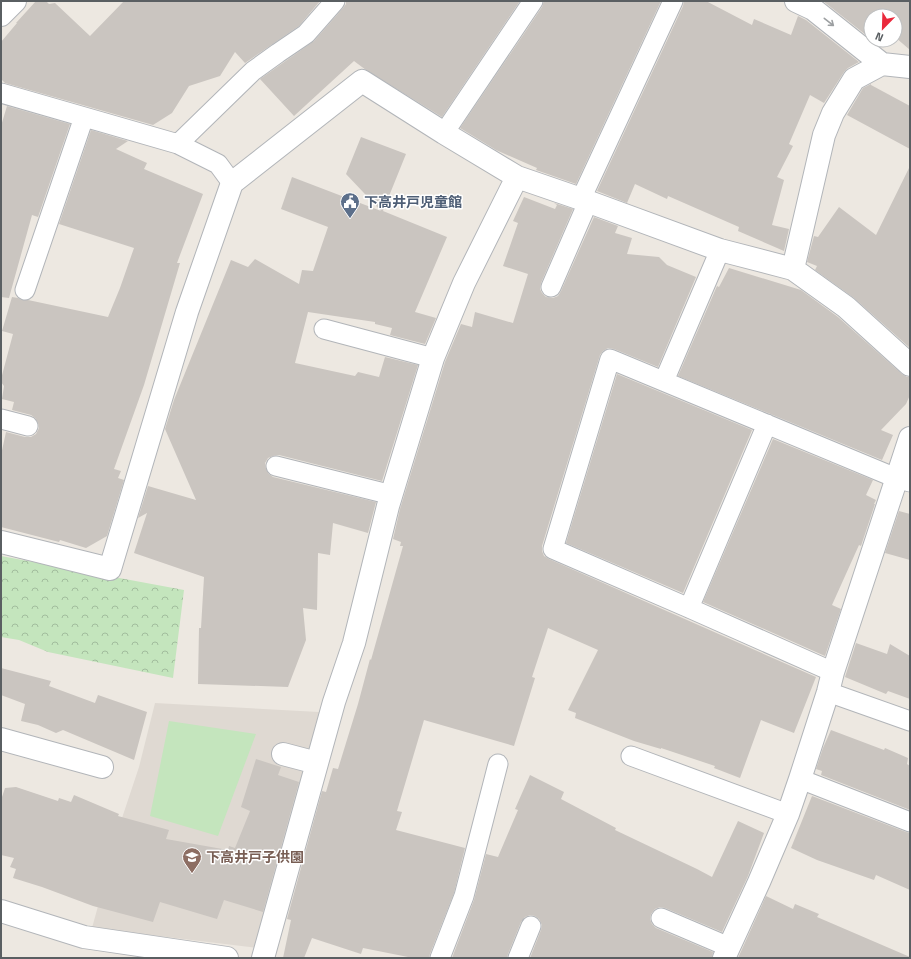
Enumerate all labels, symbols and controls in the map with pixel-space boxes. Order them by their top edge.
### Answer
north arrow [863,8,903,48]
one-way arrow [823,18,834,26]
text: N [872,28,886,46]
public building icon: 下高井戸児童館 [339,191,361,219]
place label: 下高井戸児童館 [364,191,462,212]
school or university icon: 下高井戸子供園 [181,846,203,874]
place label: 下高井戸子供園 [206,846,304,867]

